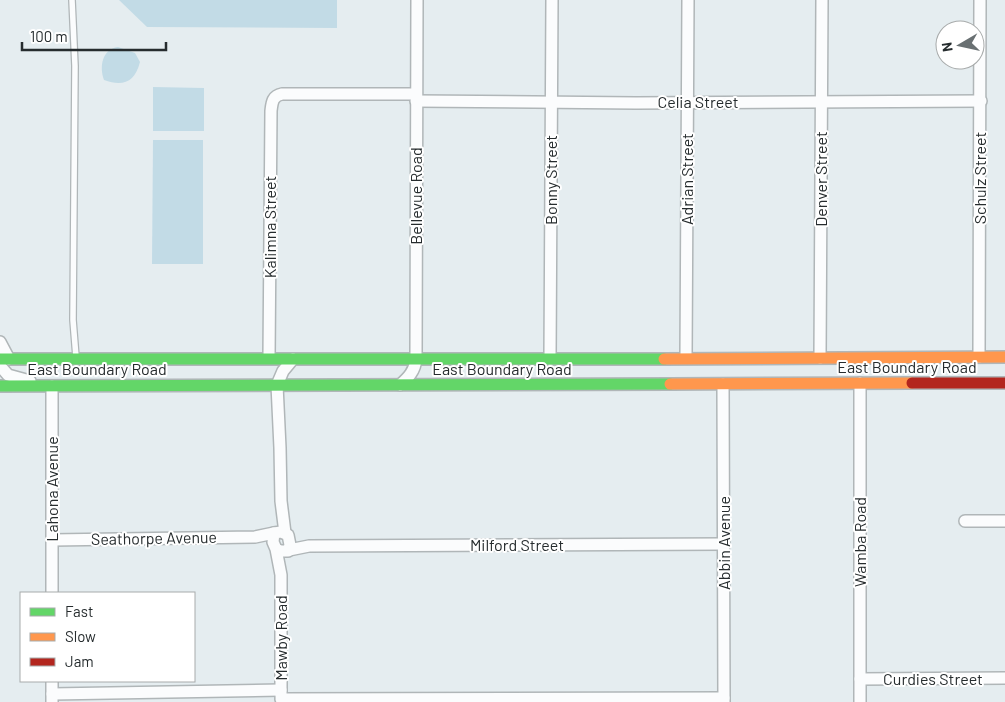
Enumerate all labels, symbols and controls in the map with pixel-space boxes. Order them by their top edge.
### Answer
scale bar [22,20,166,52]
north arrow [935,20,985,70]
text: 100 m [30,27,68,45]
text: N [938,41,956,53]
street label: Celia Street [657,92,739,111]
street label: Denver Street [811,131,830,227]
street label: Schulz Street [970,132,989,224]
street label: Adrian Street [677,133,696,225]
street label: Bonny Street [541,135,560,225]
street label: Bellevue Road [406,147,425,245]
street label: Kalimna Street [260,176,279,278]
street label: East Boundary Road [837,357,977,376]
street label: East Boundary Road [27,359,167,378]
street label: East Boundary Road [432,359,572,378]
street label: Lahona Avenue [42,436,61,542]
street label: Abbin Avenue [714,496,733,590]
street label: Wamba Road [850,497,869,587]
street label: Seathorpe Avenue [91,527,217,548]
street label: Milford Street [470,535,564,554]
legend [20,592,195,682]
street label: Mawby Road [271,595,290,681]
text: Fast [65,602,93,620]
text: Slow [65,627,96,645]
text: Jam [65,652,94,670]
street label: Curdies Street [883,669,983,688]

